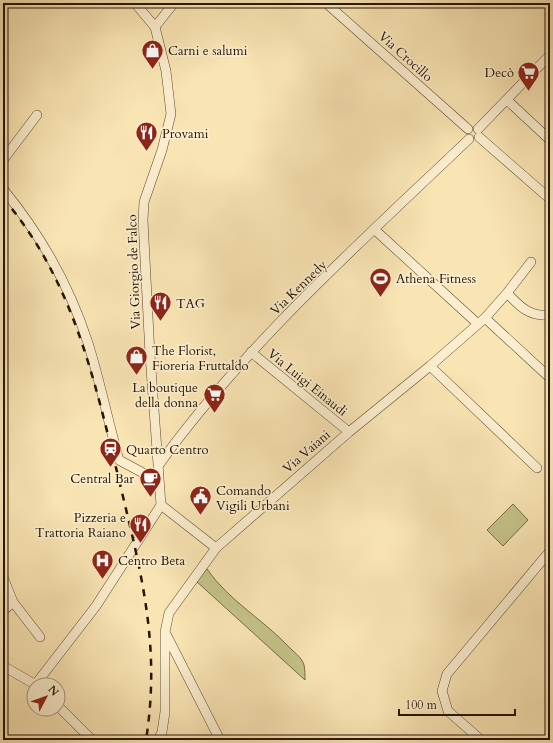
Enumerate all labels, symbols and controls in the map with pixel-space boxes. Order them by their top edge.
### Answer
street label: Via Crocillo [374,28,436,86]
shop icon: Carni e salumi [140,37,166,70]
place label: Carni e salumi [168,42,248,60]
supermarket icon: Decò [516,59,542,92]
place label: Decò [485,64,514,82]
restaurant icon: Provami [134,120,160,153]
place label: Provami [162,125,209,143]
street label: Via Giorgio de Falco [123,214,145,330]
street label: Via Kennedy [266,256,331,319]
sports icon: Athena Fitness [368,265,394,298]
place label: Athena Fitness [396,270,476,288]
restaurant icon: TAG [147,290,173,323]
place label: TAG [176,295,205,313]
place label: The Florist, Fioreria Fruttaldo [152,342,249,375]
shop icon: The Florist, Fioreria Fruttaldo [124,344,150,377]
street label: Via Luigi Einaudi [264,345,351,421]
place label: La boutique della donna [132,379,198,412]
supermarket icon: La boutique della donna [201,381,227,414]
street label: Via Vaiani [279,426,335,478]
station icon: Quarto Centro [97,436,123,469]
place label: Quarto Centro [126,441,208,459]
cafe icon: Central Bar [137,465,163,498]
place label: Central Bar [70,470,134,488]
place label: Comando Vigili Urbani [216,482,290,515]
public building icon: Comando Vigili Urbani [188,484,214,517]
place label: Pizzeria e Trattoria Raiano [35,509,126,542]
restaurant icon: Pizzeria e Trattoria Raiano [128,511,154,544]
hospital icon: Centro Beta [89,547,115,580]
place label: Centro Beta [118,552,185,570]
north arrow [26,677,66,717]
text: N [44,682,62,700]
scale bar [399,691,515,717]
text: 100 m [405,697,438,713]

